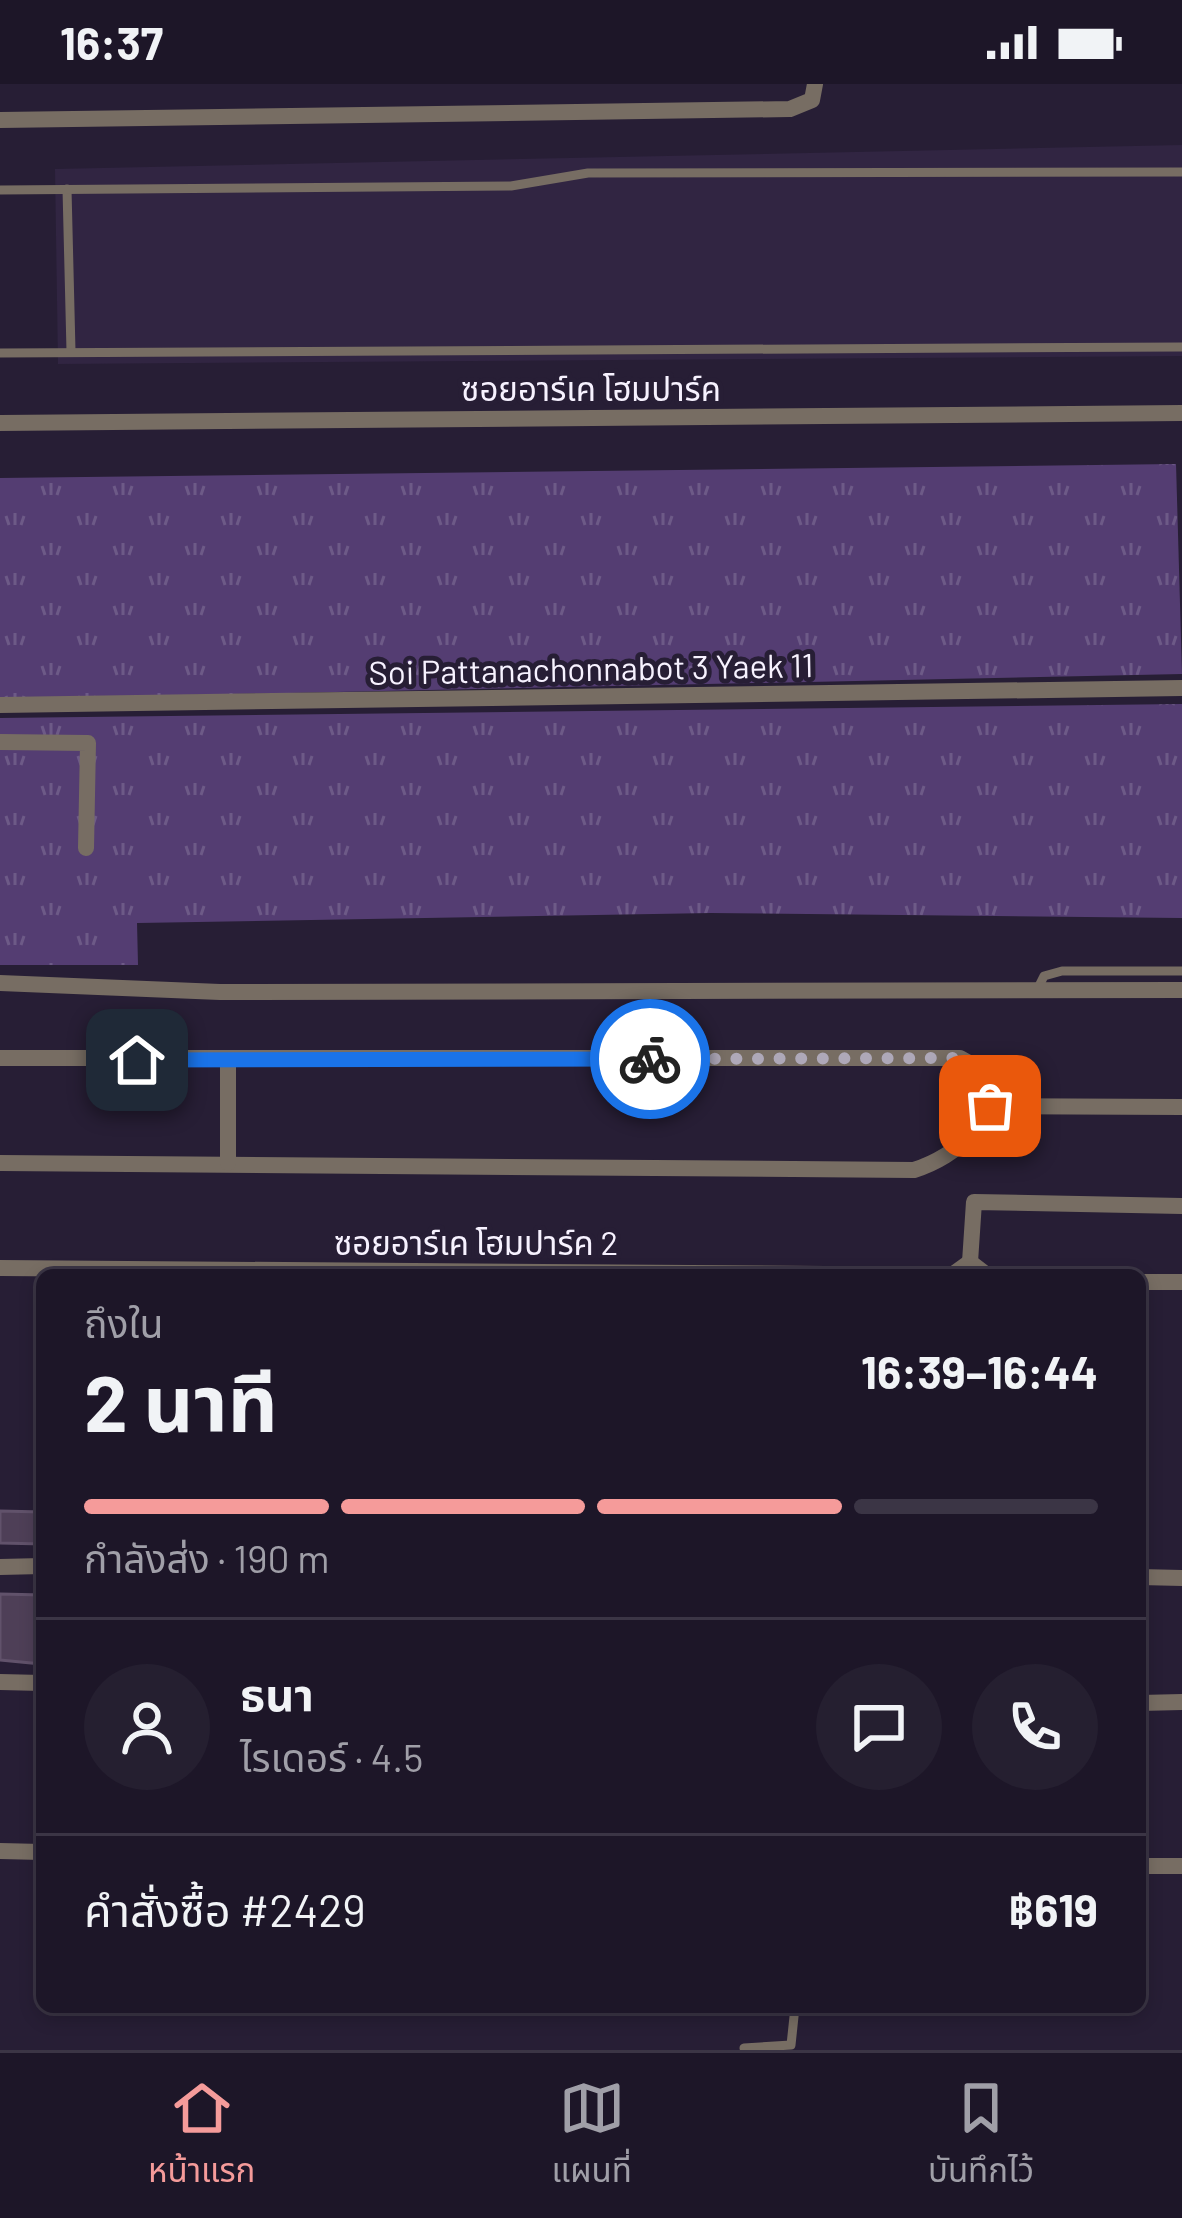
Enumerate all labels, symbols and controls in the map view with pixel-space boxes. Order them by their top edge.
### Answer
text: 16:37 [60,15,163,69]
street label: ซอยอาร์เค โฮมปาร์ค [461,368,721,408]
street label: Soi Pattanachonnabot 3 Yaek 11 [368,644,814,692]
courier [590,999,710,1119]
pin [86,1009,188,1111]
icon: bike [617,1026,683,1092]
icon: home [104,1027,170,1093]
pin [939,1055,1041,1157]
icon: bag [957,1073,1023,1139]
street label: ซอยอาร์เค โฮมปาร์ค 2 [334,1222,618,1262]
text: ถึงใน [84,1299,163,1346]
text: 16:39–16:44 [861,1344,1098,1398]
text: 2 นาที [84,1354,278,1448]
text: กำลังส่ง · 190 m [84,1534,330,1581]
button: person [84,1664,210,1790]
button: chat [816,1664,942,1790]
button: phone [972,1664,1098,1790]
text: ธนา [240,1666,314,1720]
text: ไรเดอร์ · 4.5 [240,1733,423,1780]
text: คำสั่งซื้อ #2429 [84,1882,366,1936]
text: ฿619 [1008,1882,1098,1936]
tab: หน้าแรก [148,2075,255,2197]
tab: แผนที่ [551,2075,632,2197]
tab: บันทึกไว้ [928,2075,1034,2197]

